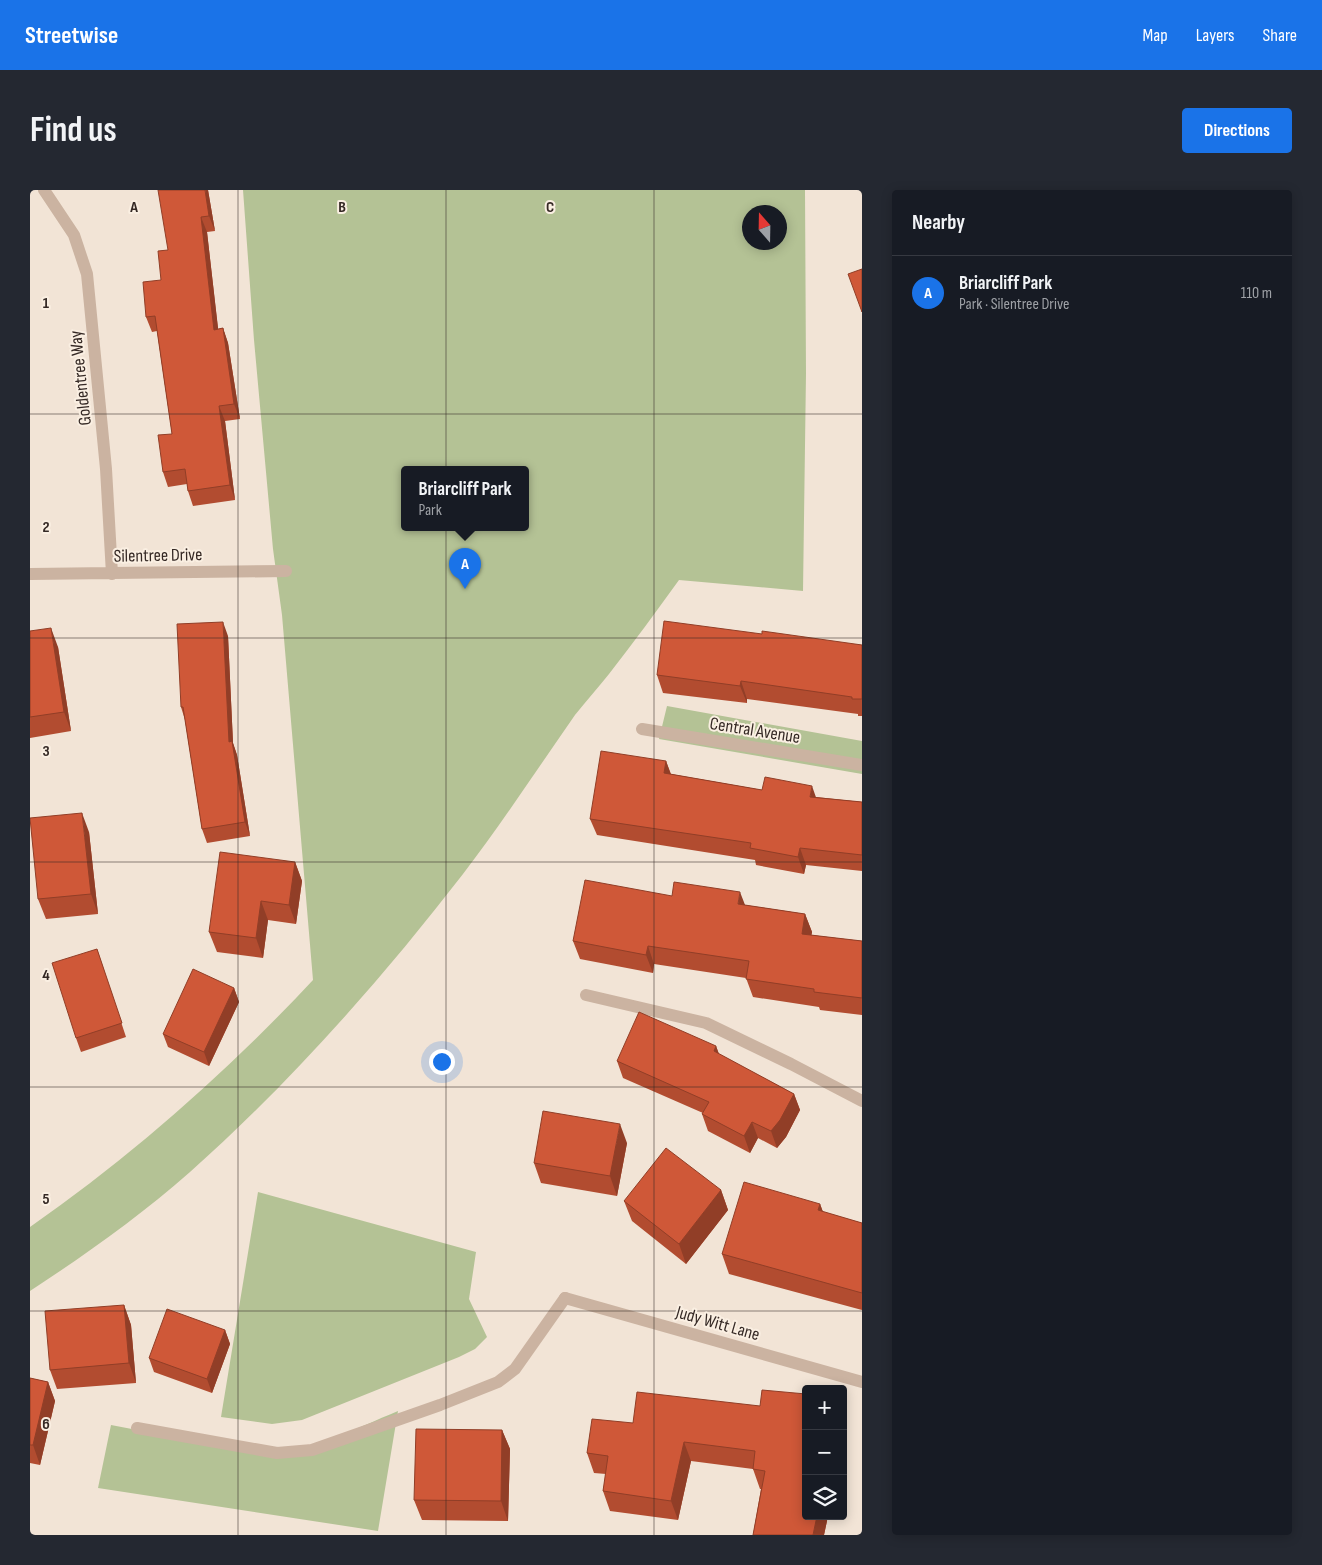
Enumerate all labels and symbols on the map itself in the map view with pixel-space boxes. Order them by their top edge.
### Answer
text: A [129,198,138,217]
text: B [338,198,346,217]
text: C [546,198,554,217]
north arrow [742,205,787,250]
text: 1 [43,294,50,313]
street label: Goldentree Way [65,330,96,426]
text: 2 [42,518,50,537]
street label: Silentree Drive [114,544,202,567]
pin: A [449,548,481,589]
street label: Central Avenue [708,713,802,748]
text: 3 [42,742,50,761]
text: 4 [42,966,50,985]
your location [429,1049,455,1075]
text: 5 [42,1190,50,1209]
street label: Judy Witt Lane [673,1301,762,1345]
text: 6 [42,1415,50,1434]

